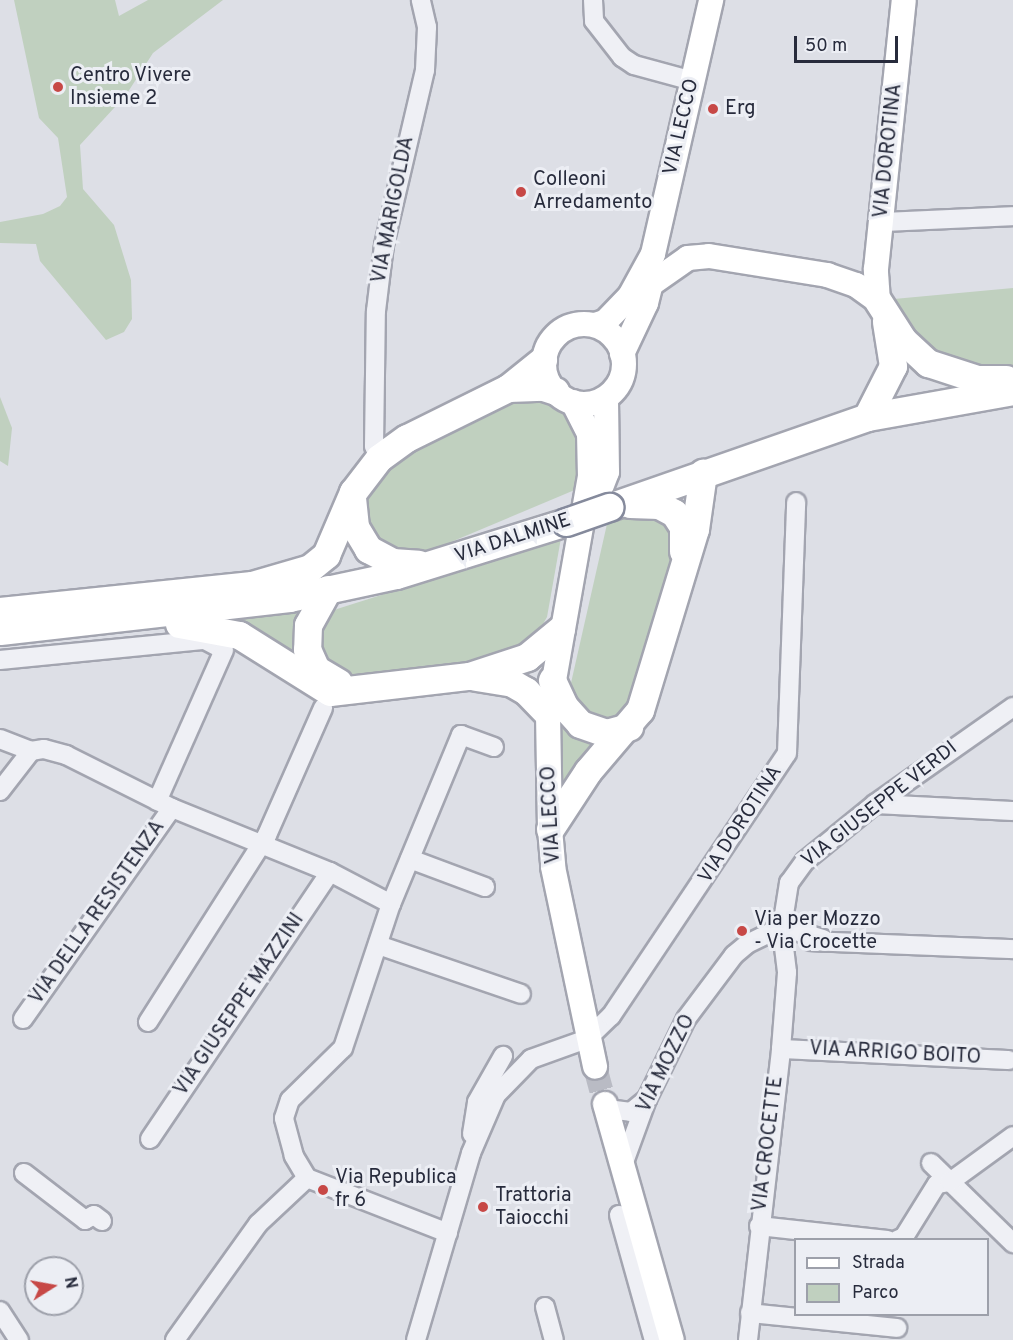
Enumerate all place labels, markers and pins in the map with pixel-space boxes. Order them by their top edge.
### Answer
place label: Centro Vivere Insieme 2 [70,64,192,111]
marker: Centro Vivere Insieme 2 [51,80,65,94]
place label: Erg [725,97,755,121]
marker: Erg [706,102,720,116]
place label: Colleoni Arredamento [533,168,652,215]
marker: Colleoni Arredamento [514,185,528,199]
place label: Via per Mozzo - Via Crocette [754,908,881,955]
marker: Via per Mozzo - Via Crocette [735,924,749,938]
place label: Via Republica fr 6 [335,1166,457,1213]
marker: Via Republica fr 6 [316,1183,330,1197]
place label: Trattoria Taiocchi [495,1184,571,1231]
marker: Trattoria Taiocchi [476,1200,490,1214]

